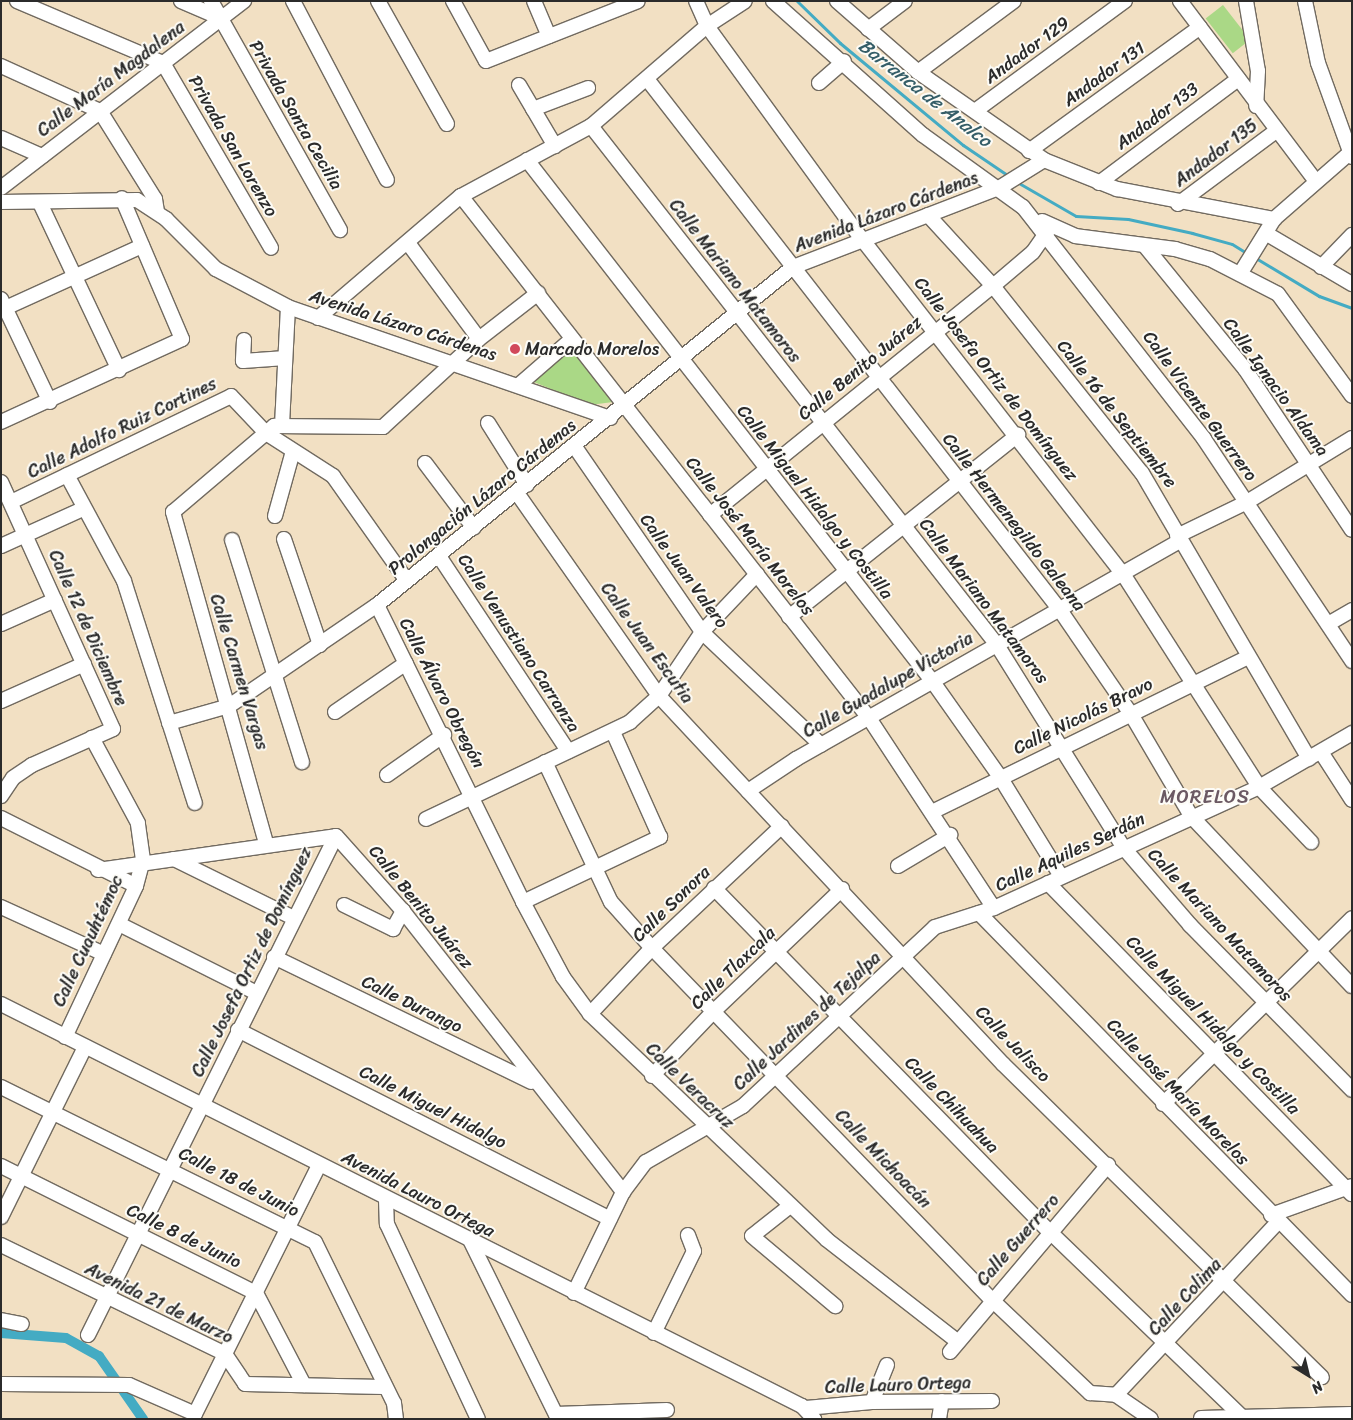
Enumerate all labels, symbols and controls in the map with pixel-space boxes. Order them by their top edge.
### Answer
street label: Andador 129 [980,12,1074,88]
street label: Calle María Magdalena [33,17,189,141]
water label: Barranca de Analco [854,34,996,152]
street label: Privada Santa Cecilia [244,36,348,194]
street label: Andador 131 [1059,37,1149,111]
street label: Privada San Lorenzo [184,71,282,221]
street label: Andador 133 [1111,78,1203,154]
street label: Andador 135 [1170,114,1262,192]
street label: Avenida Lázaro Cárdenas [790,167,982,257]
street label: Calle Mariano Matamoros [665,195,805,367]
street label: Calle Josefa Ortiz de Domínguez [909,272,1083,486]
street label: Avenida Lázaro Cárdenas [306,284,500,366]
street label: Calle Benito Juárez [794,311,926,425]
street label: Calle Ignacio Aldama [1219,314,1333,460]
street label: Calle Vicente Guerrero [1139,327,1261,485]
street label: Calle 16 de Septiembre [1052,335,1182,493]
place label: Marcado Morelos [525,338,659,360]
marker: Marcado Morelos [509,343,521,355]
street label: Calle Adolfo Ruiz Cortines [24,373,220,483]
street label: Calle Miguel Hidalgo y Costilla [733,401,897,603]
street label: Prolongación Lázaro Cárdenas [383,414,581,580]
street label: Calle Hermenegildo Galeana [938,429,1090,615]
street label: Calle José María Morelos [681,452,819,620]
street label: Calle Juan Valero [636,510,732,632]
street label: Calle Mariano Matamoros [915,514,1053,688]
street label: Calle 12 de Diciembre [44,546,132,710]
street label: Calle Venustiano Carranza [454,550,584,736]
street label: Calle Juan Escutia [596,578,698,708]
street label: Calle Carmen Vargas [205,592,273,752]
street label: Calle Álvaro Obregón [395,614,489,772]
street label: Calle Guadalupe Victoria [799,627,977,743]
street label: Calle Nicolás Bravo [1010,673,1156,759]
district label: MORELOS [1159,786,1251,808]
street label: Calle Aquiles Serdán [992,808,1148,896]
street label: Calle Benito Juárez [364,841,478,973]
street label: Calle Josefa Ortiz de Domínguez [187,843,317,1081]
street label: Calle Mariano Matamoros [1143,844,1297,1006]
street label: Calle Sonora [627,861,715,947]
street label: Calle Cuauhtémoc [48,872,128,1010]
street label: Calle Tlaxcala [686,922,780,1014]
street label: Calle Miguel Hidalgo y Costilla [1122,931,1304,1119]
street label: Calle Jardines de Tejalpa [728,947,886,1095]
street label: Calle Durango [358,970,466,1038]
street label: Calle Jalisco [971,1001,1055,1087]
street label: Calle José María Morelos [1102,1014,1254,1170]
street label: Calle Veracruz [642,1039,738,1133]
street label: Calle Chihuahua [900,1052,1004,1158]
street label: Calle Miguel Hidalgo [357,1061,509,1153]
street label: Calle Michoacán [831,1105,935,1213]
street label: Calle 18 de Junio [175,1142,303,1222]
street label: Avenida Lauro Ortega [338,1146,498,1242]
street label: Calle Guerrero [972,1190,1064,1290]
street label: Calle 8 de Junio [123,1199,245,1273]
street label: Calle Colima [1144,1254,1226,1340]
street label: Avenida 21 de Marzo [81,1258,237,1348]
north arrow [1283,1350,1333,1400]
street label: Calle Lauro Ortega [824,1372,972,1398]
text: N [1306,1375,1328,1400]

